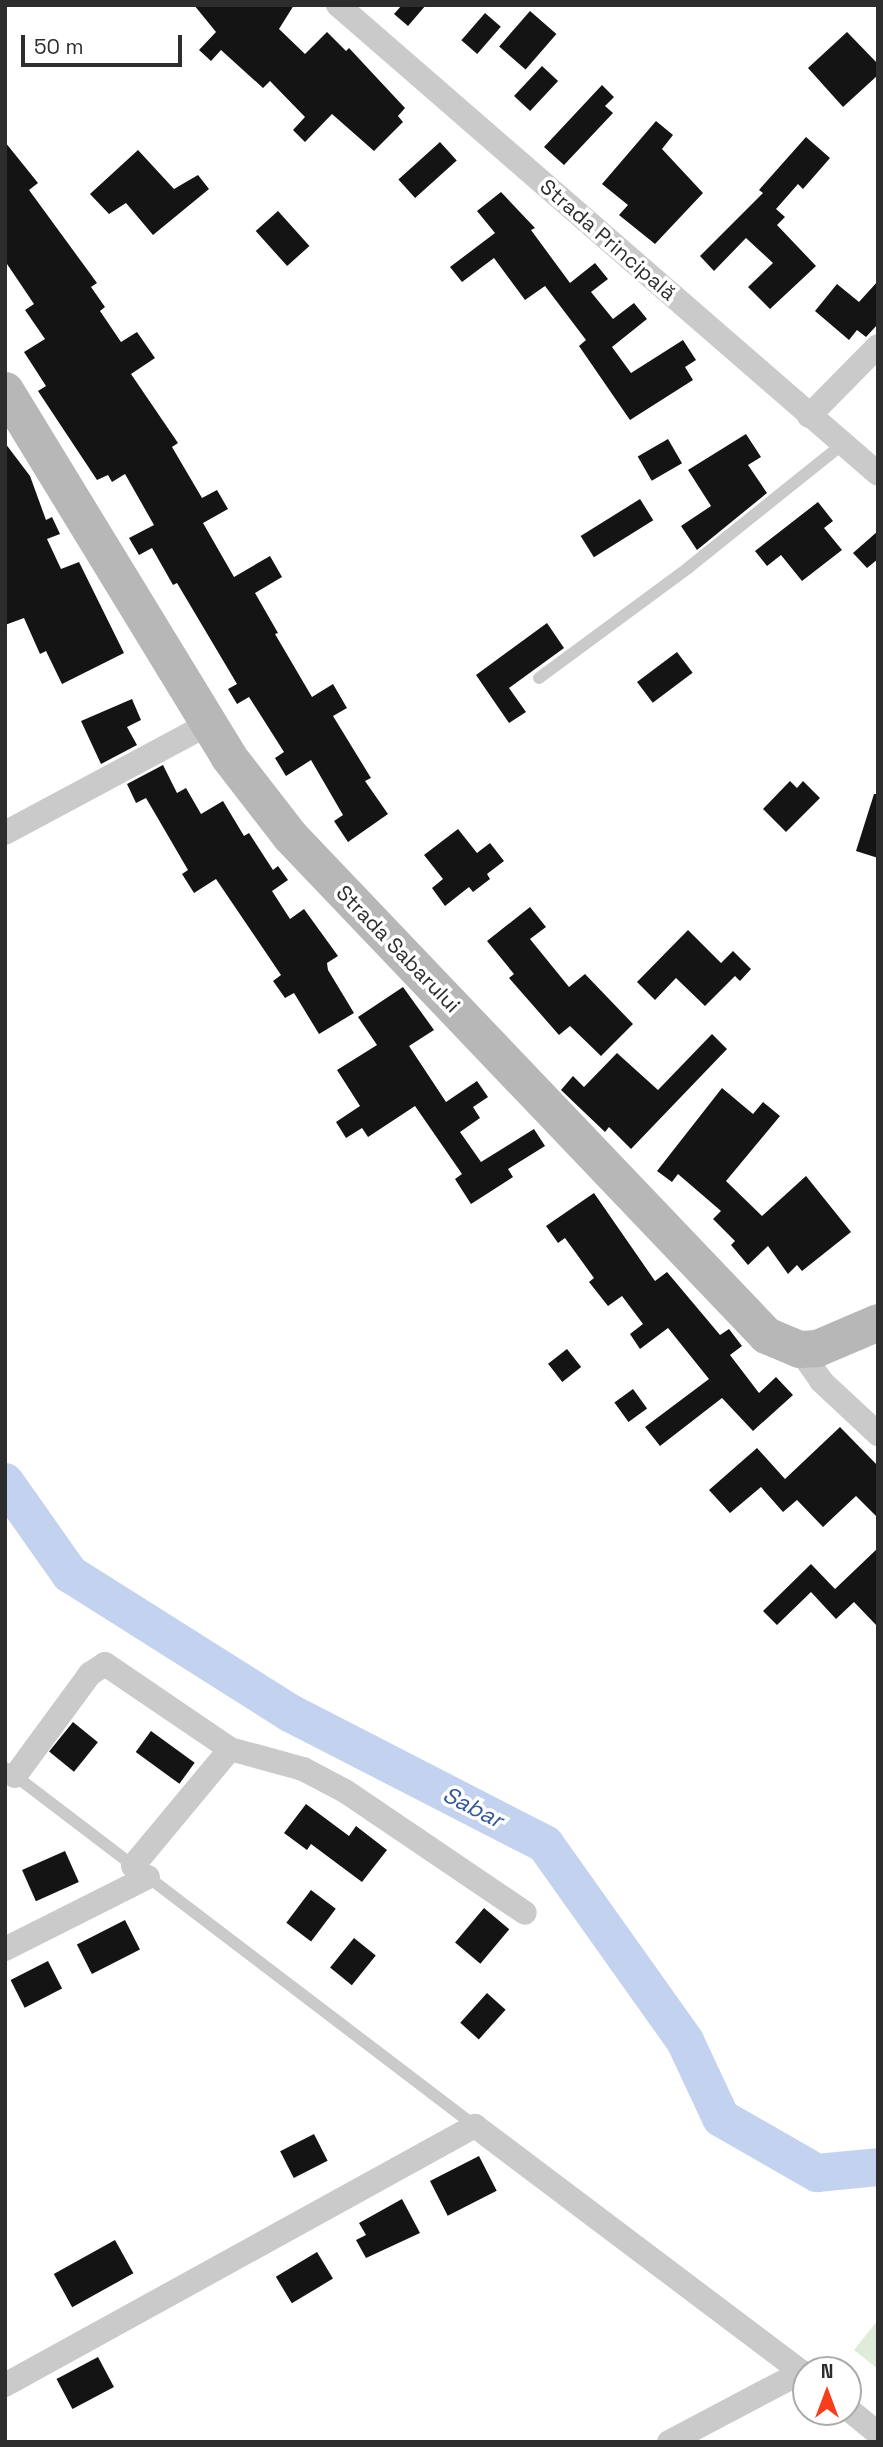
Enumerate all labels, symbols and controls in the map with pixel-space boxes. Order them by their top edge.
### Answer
scale bar [24,21,186,65]
text: 50 m [34,33,84,60]
street label: Strada Principală [535,174,681,306]
street label: Strada Sabarului [331,880,465,1018]
water label: Sabar [438,1780,508,1834]
north arrow [792,2356,862,2426]
text: N [821,2359,833,2384]

